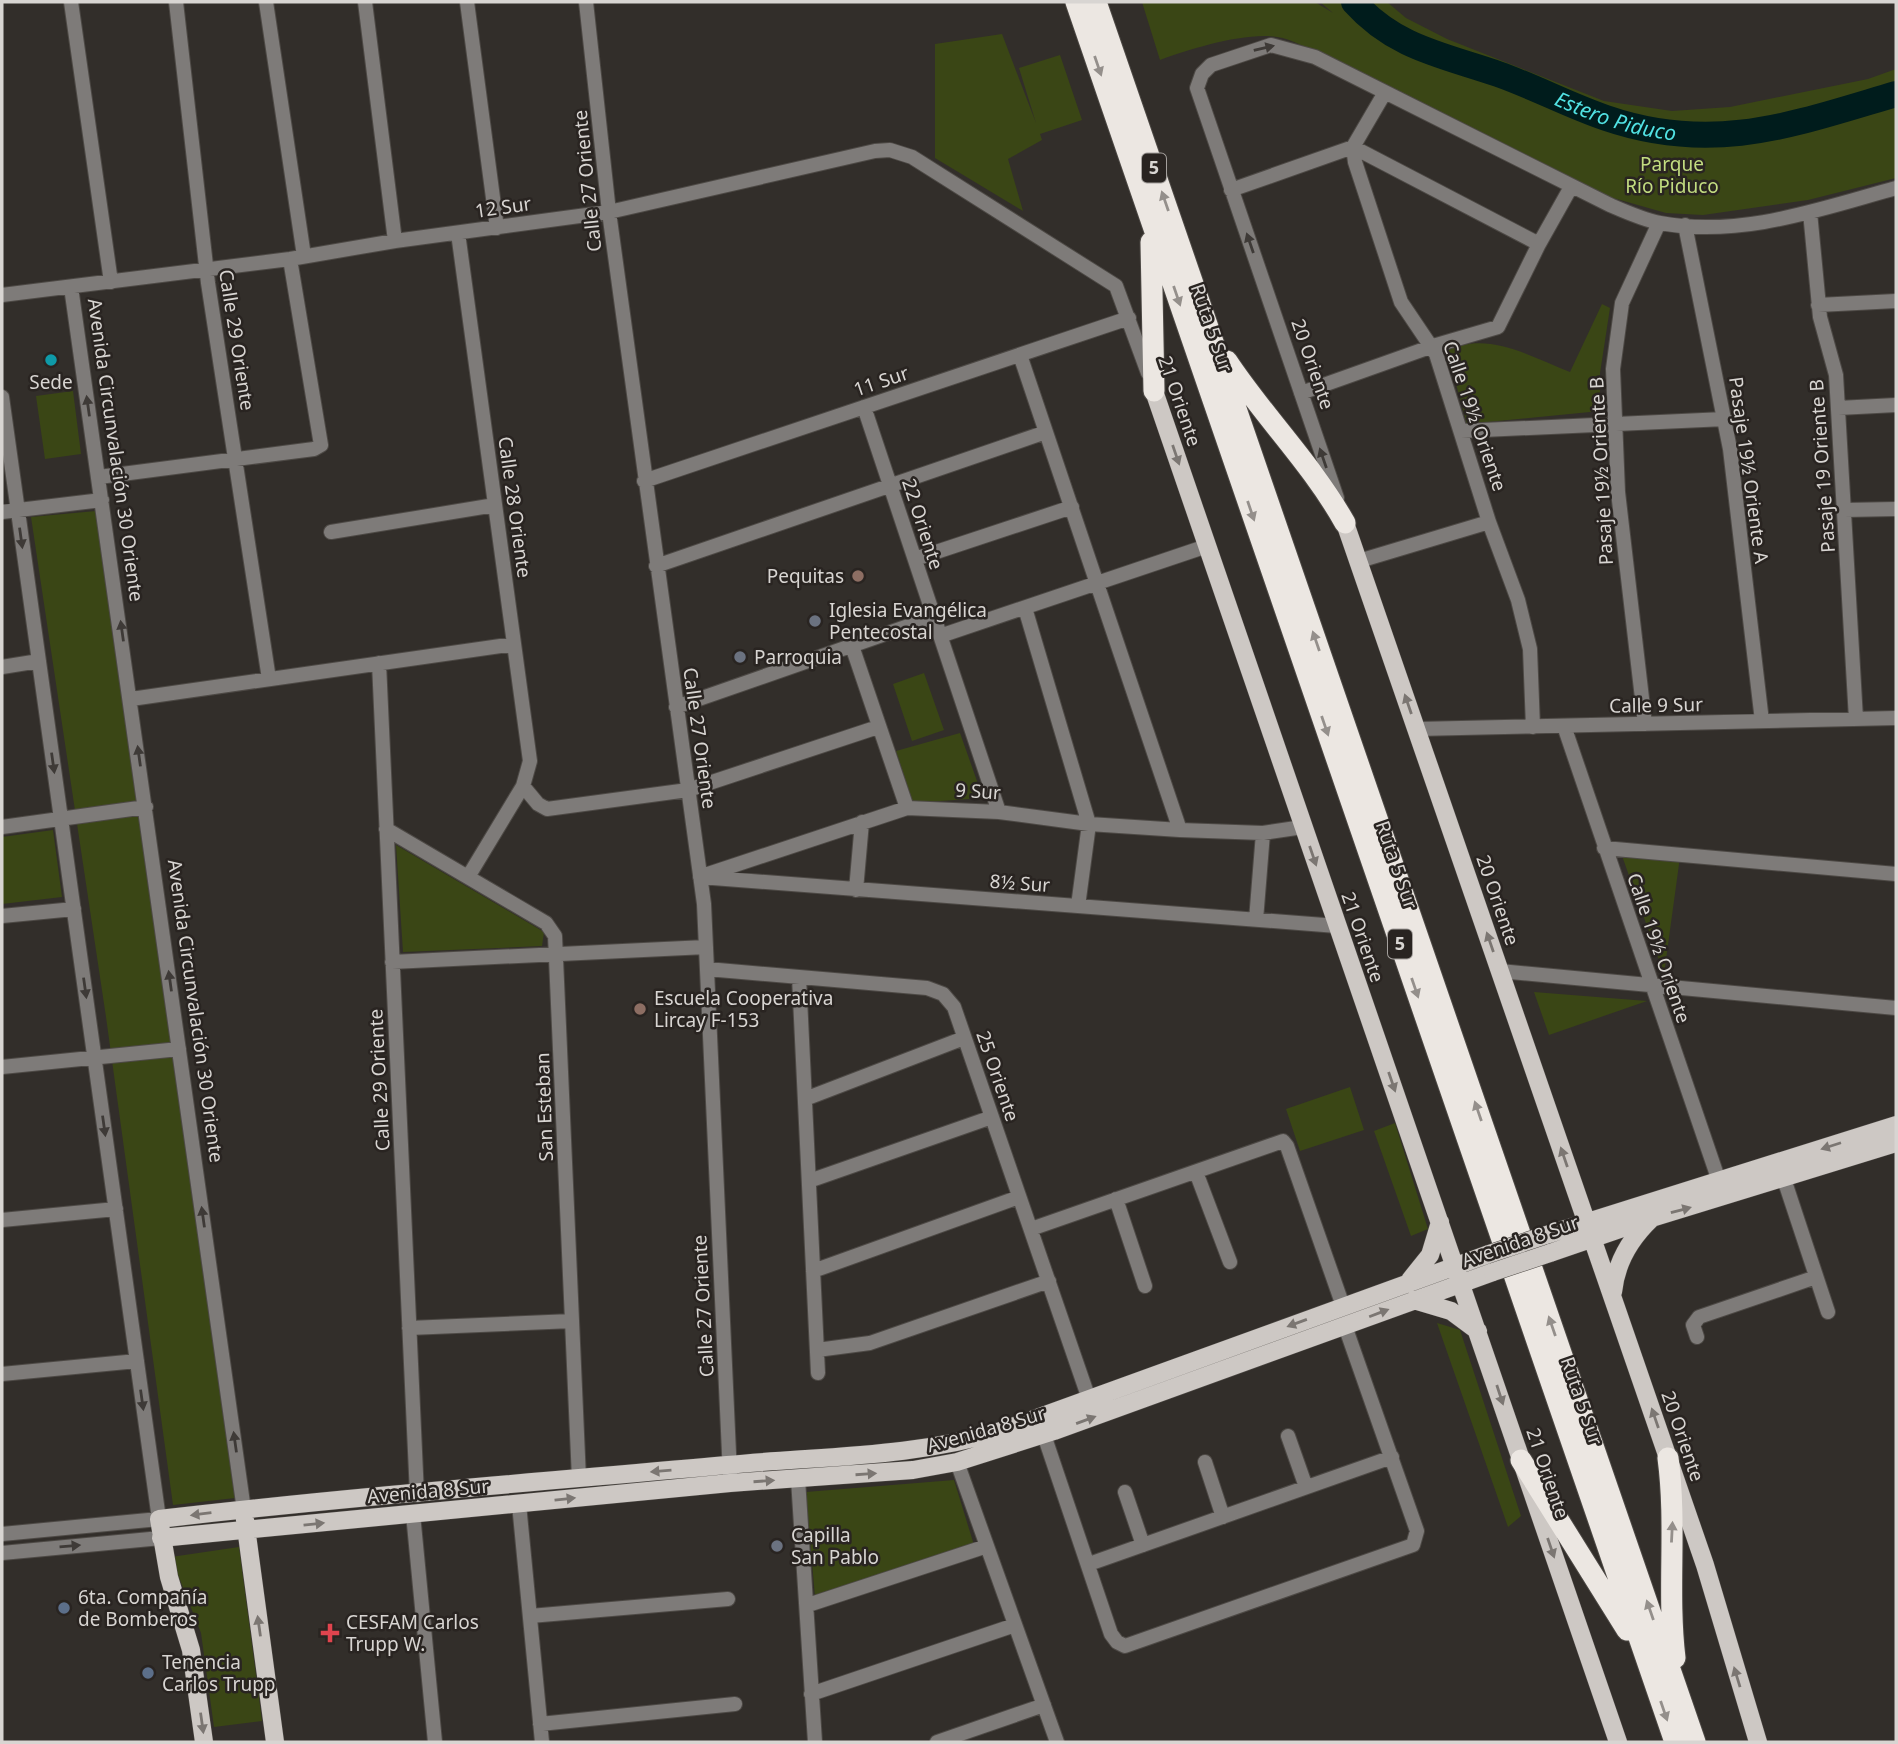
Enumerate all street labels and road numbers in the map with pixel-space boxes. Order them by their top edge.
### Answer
street label: Calle 27 Oriente [567,109,607,253]
road number: 5 [1142,154,1166,182]
street label: 12 Sur [473,190,533,224]
street label: Calle 29 Oriente [213,268,261,412]
street label: Ruta 5 Sur [1185,280,1239,376]
street label: Avenida Circunvalación 30 Oriente [82,297,150,603]
street label: 20 Oriente [1285,315,1341,413]
street label: Calle 19½ Oriente [1437,338,1513,494]
street label: 21 Oriente [1152,352,1208,450]
street label: 11 Sur [850,359,912,403]
street label: Pasaje 19½ Oriente A [1723,375,1775,566]
street label: Pasaje 19½ Oriente B [1583,376,1619,566]
street label: Pasaje 19 Oriente B [1803,378,1841,554]
street label: Calle 28 Oriente [492,435,538,579]
street label: 22 Oriente [896,475,950,573]
street label: Calle 27 Oriente [677,666,723,810]
street label: Calle 9 Sur [1609,691,1703,719]
street label: 9 Sur [954,776,1002,806]
street label: Ruta 5 Sur [1370,817,1424,913]
street label: 20 Oriente [1470,851,1526,949]
street label: Avenida Circunvalación 30 Oriente [162,858,230,1164]
street label: 8½ Sur [989,868,1051,898]
street label: Calle 19½ Oriente [1621,870,1697,1026]
street label: 21 Oriente [1335,888,1391,986]
road number: 5 [1388,930,1412,959]
street label: Calle 29 Oriente [362,1008,396,1152]
street label: 25 Oriente [970,1027,1026,1125]
street label: San Esteban [529,1052,559,1162]
street label: Avenida 8 Sur [1458,1209,1582,1273]
street label: Calle 27 Oriente [686,1234,720,1378]
street label: Ruta 5 Sur [1555,1353,1609,1449]
street label: 20 Oriente [1655,1387,1711,1485]
street label: Avenida 8 Sur [924,1400,1048,1458]
street label: 21 Oriente [1520,1424,1576,1522]
street label: Avenida 8 Sur [366,1473,490,1509]

